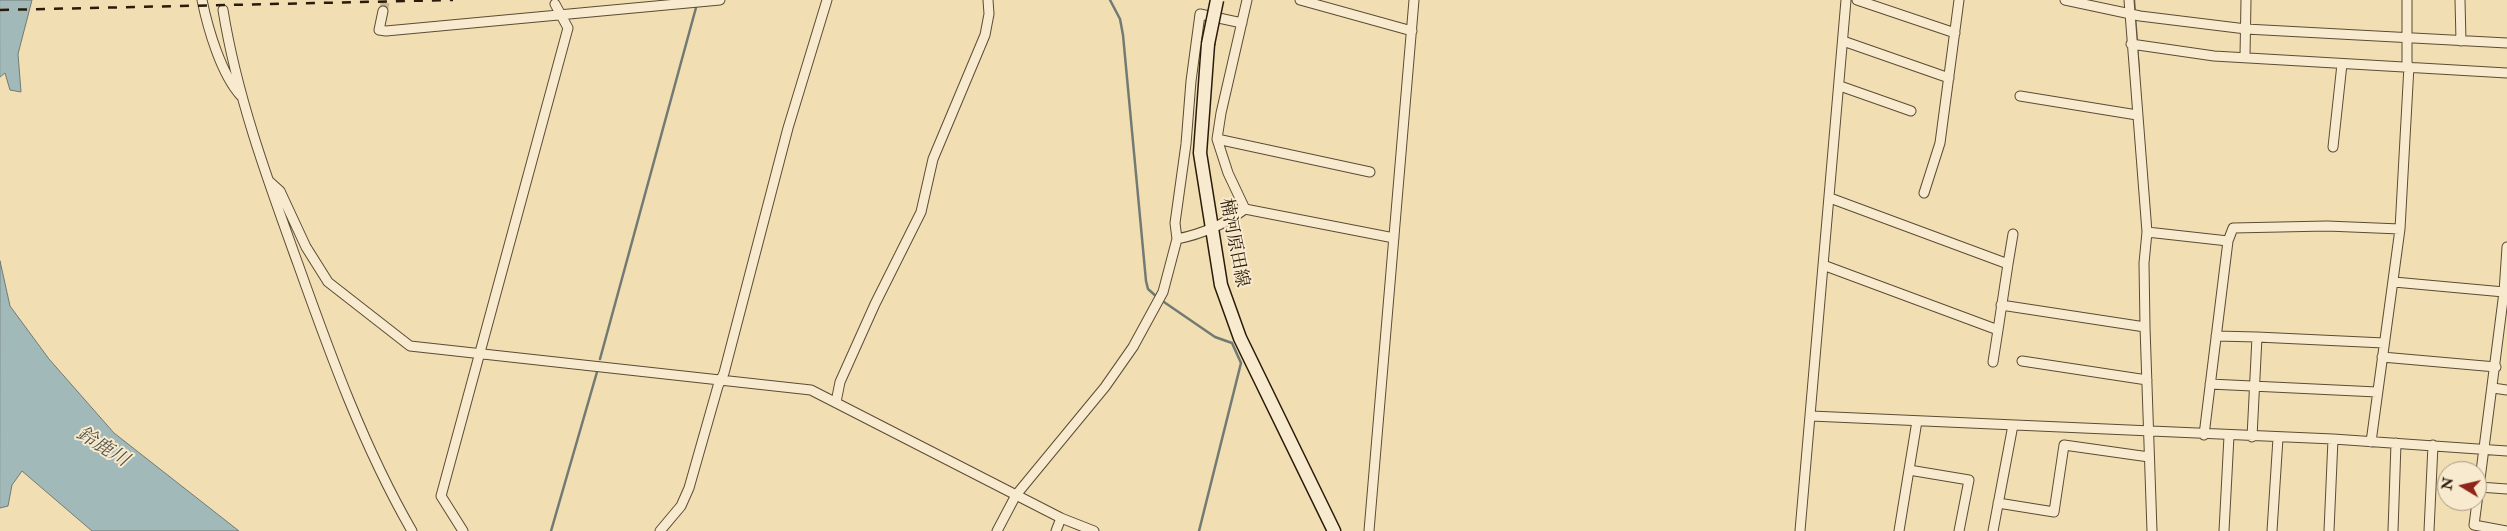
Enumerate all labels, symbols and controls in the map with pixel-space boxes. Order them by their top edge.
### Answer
street label: 楠河原田線 [1214,197,1252,289]
water label: 鈴鹿川 [72,423,132,473]
north arrow [2437,461,2487,511]
text: N [2438,476,2457,491]

